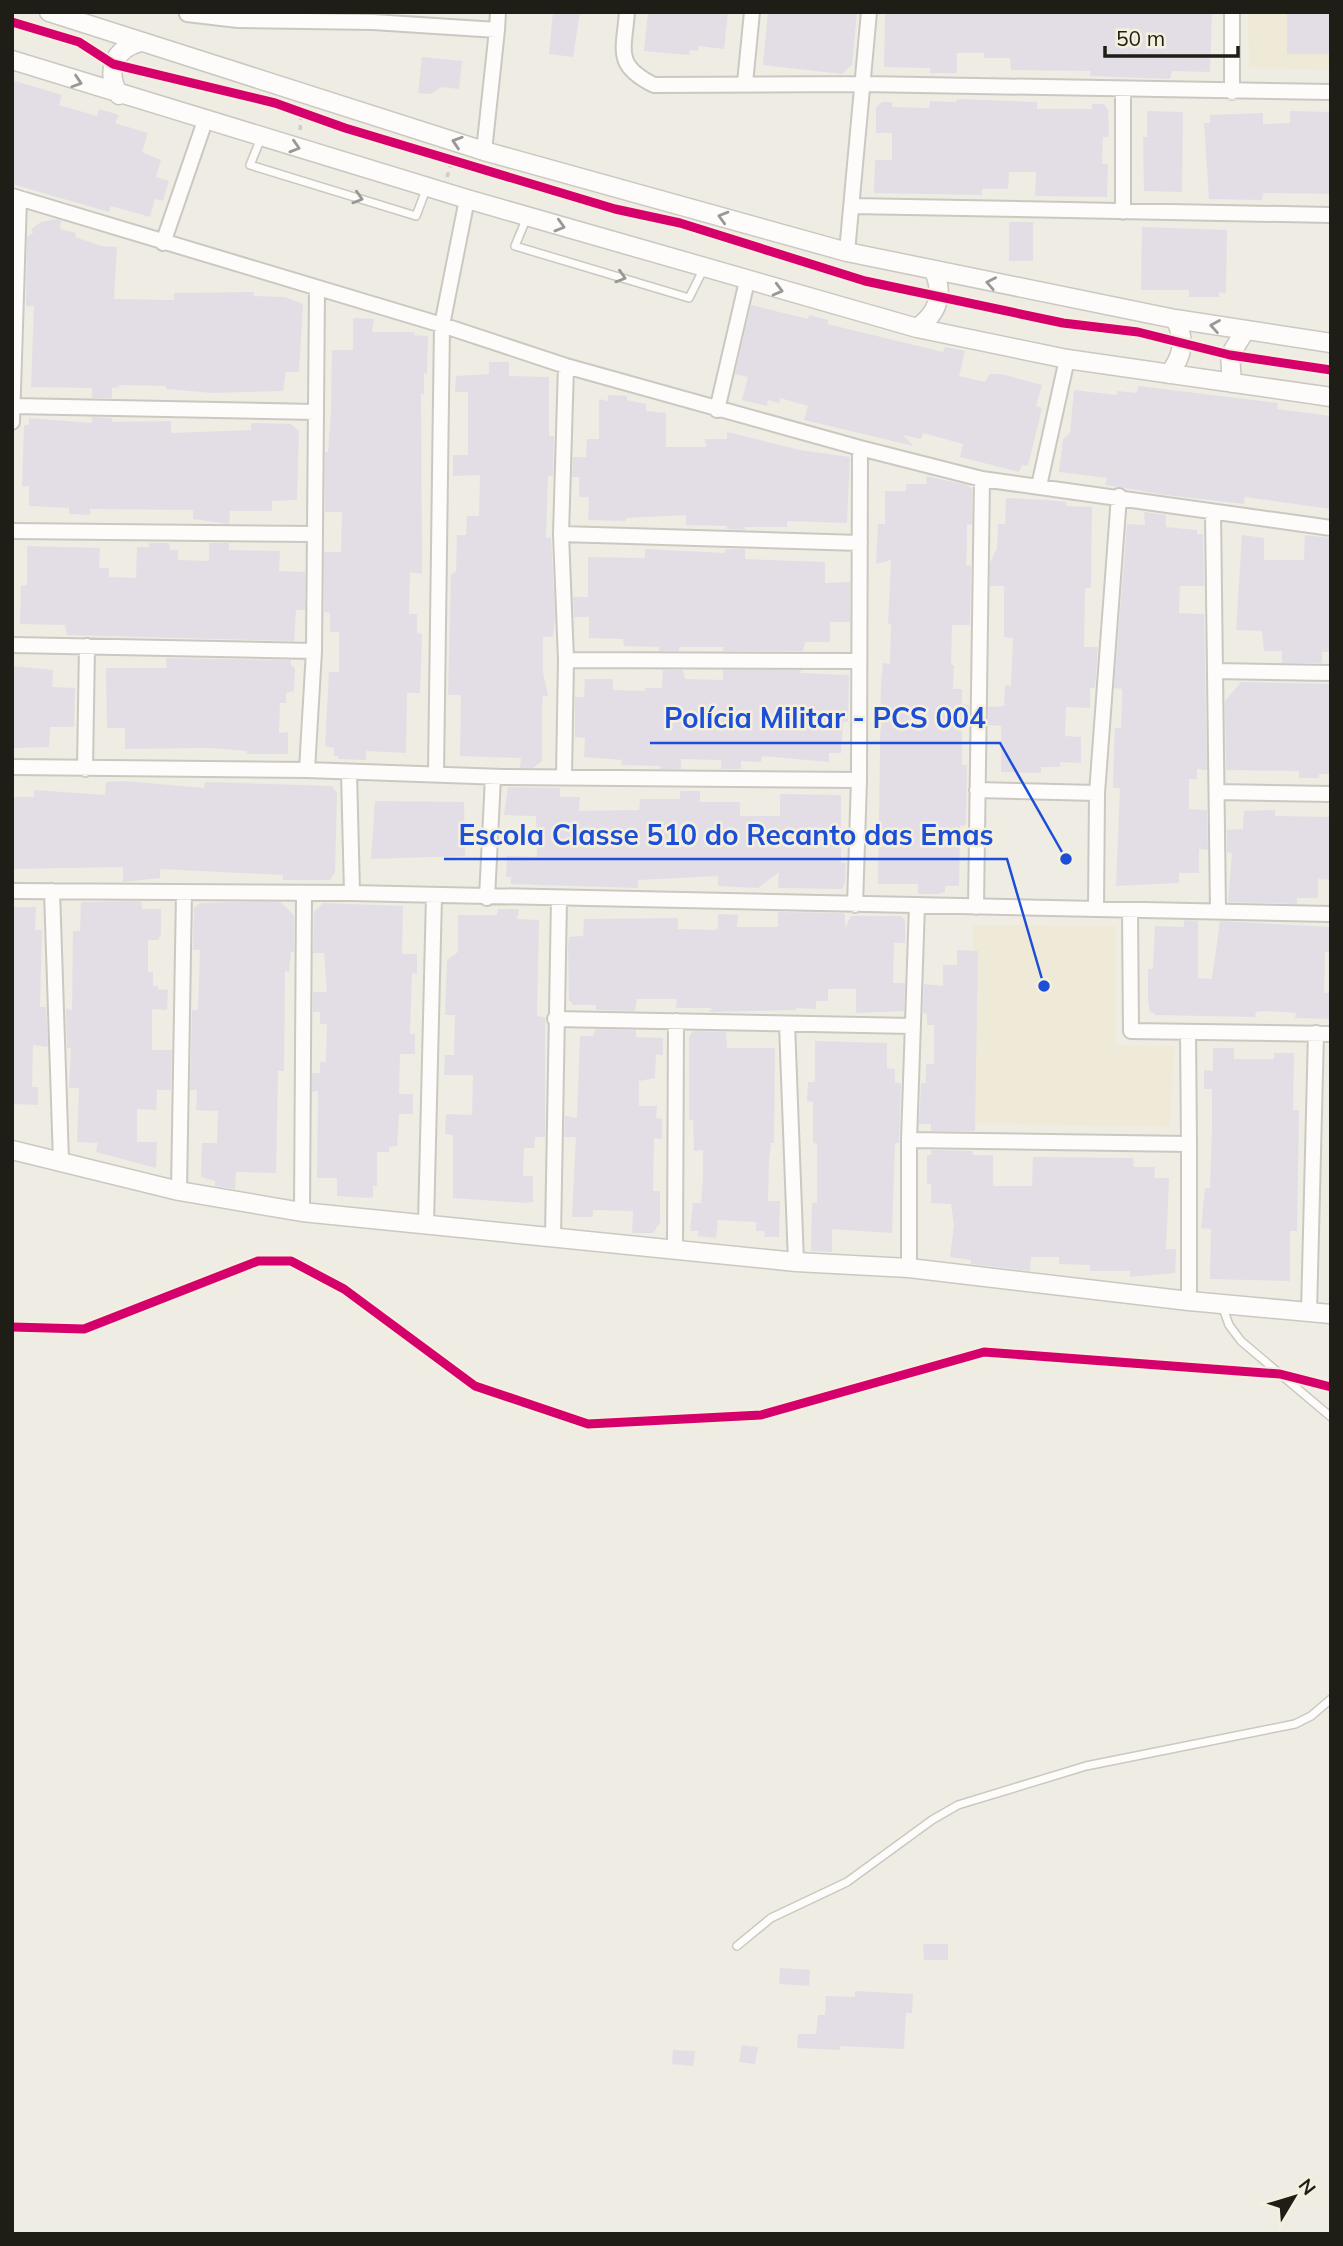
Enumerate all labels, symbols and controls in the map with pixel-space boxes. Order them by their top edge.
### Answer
scale bar [1105,14,1238,58]
text: 50 m [1116,25,1165,51]
one-way arrow [71,73,83,88]
one-way arrow [451,136,464,150]
one-way arrow [289,139,301,154]
one-way arrow [351,189,363,204]
one-way arrow [717,211,729,226]
one-way arrow [554,217,566,232]
one-way arrow [614,269,626,284]
one-way arrow [985,276,997,291]
one-way arrow [772,282,784,296]
one-way arrow [1209,319,1221,334]
callout: Polícia Militar - PCS 004 [650,694,1000,743]
text: Polícia Militar - PCS 004 [664,700,986,735]
callout: Escola Classe 510 do Recanto das Emas [444,810,1007,859]
text: Escola Classe 510 do Recanto das Emas [458,817,994,852]
north arrow [1259,2162,1329,2232]
text: N [1294,2173,1321,2200]

